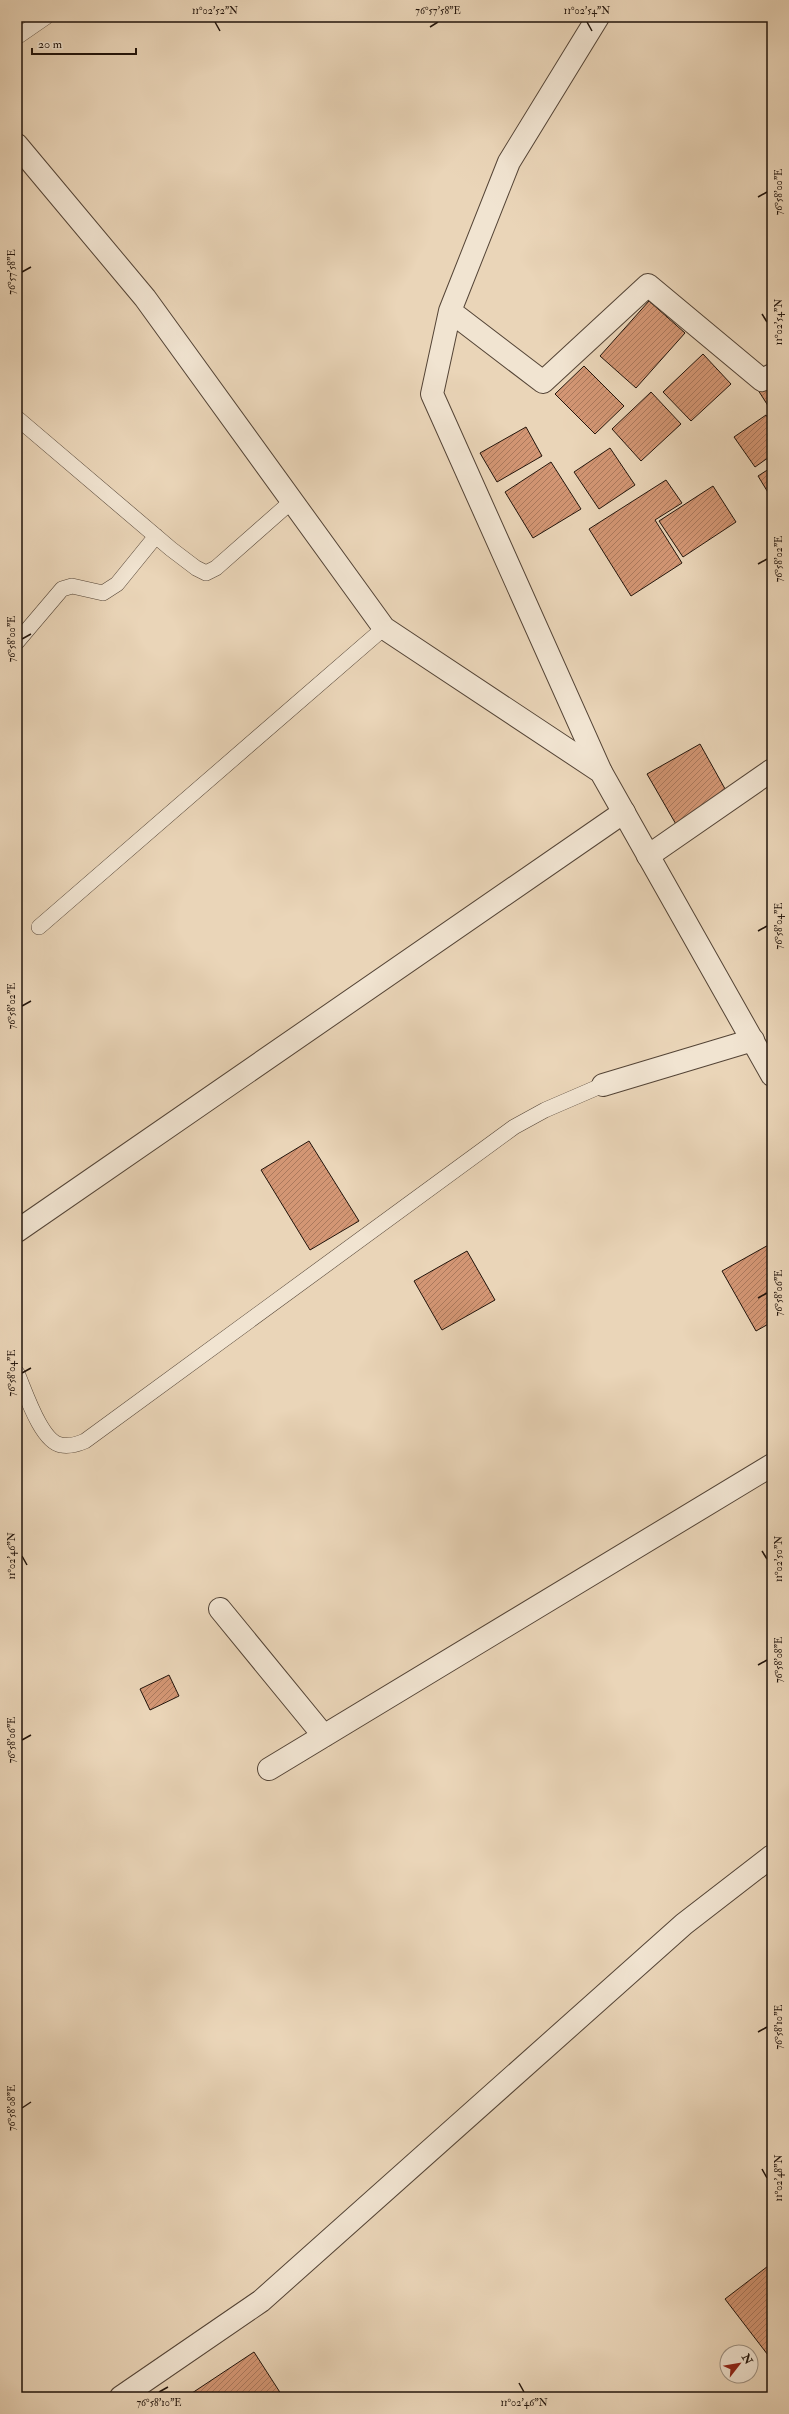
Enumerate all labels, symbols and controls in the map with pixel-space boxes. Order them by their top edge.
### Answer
text: 11°02'52"N [192,5,238,17]
text: 76°57'58"E [415,5,461,17]
text: 11°02'54"N [564,5,610,17]
scale bar [32,30,136,56]
text: 20 m [38,37,63,52]
text: 76°58'00"E [773,169,785,215]
text: 76°57'58"E [6,249,18,295]
text: 11°02'54"N [773,299,785,345]
text: 76°58'02"E [773,536,785,582]
text: 76°58'00"E [6,616,18,662]
text: 76°58'04"E [773,903,785,949]
text: 76°58'02"E [6,983,18,1029]
text: 76°58'06"E [773,1270,785,1316]
text: 76°58'04"E [6,1350,18,1396]
text: 11°02'46"N [6,1532,18,1580]
text: 11°02'50"N [773,1536,785,1582]
text: 76°58'08"E [773,1637,785,1683]
text: 76°58'06"E [6,1717,18,1763]
text: 76°58'10"E [773,2004,785,2050]
text: 76°58'08"E [6,2085,18,2131]
text: 11°02'48"N [773,2155,785,2201]
north arrow [719,2344,759,2384]
text: N [739,2351,756,2368]
text: 76°58'10"E [136,2397,182,2409]
text: 11°02'46"N [500,2397,548,2409]

